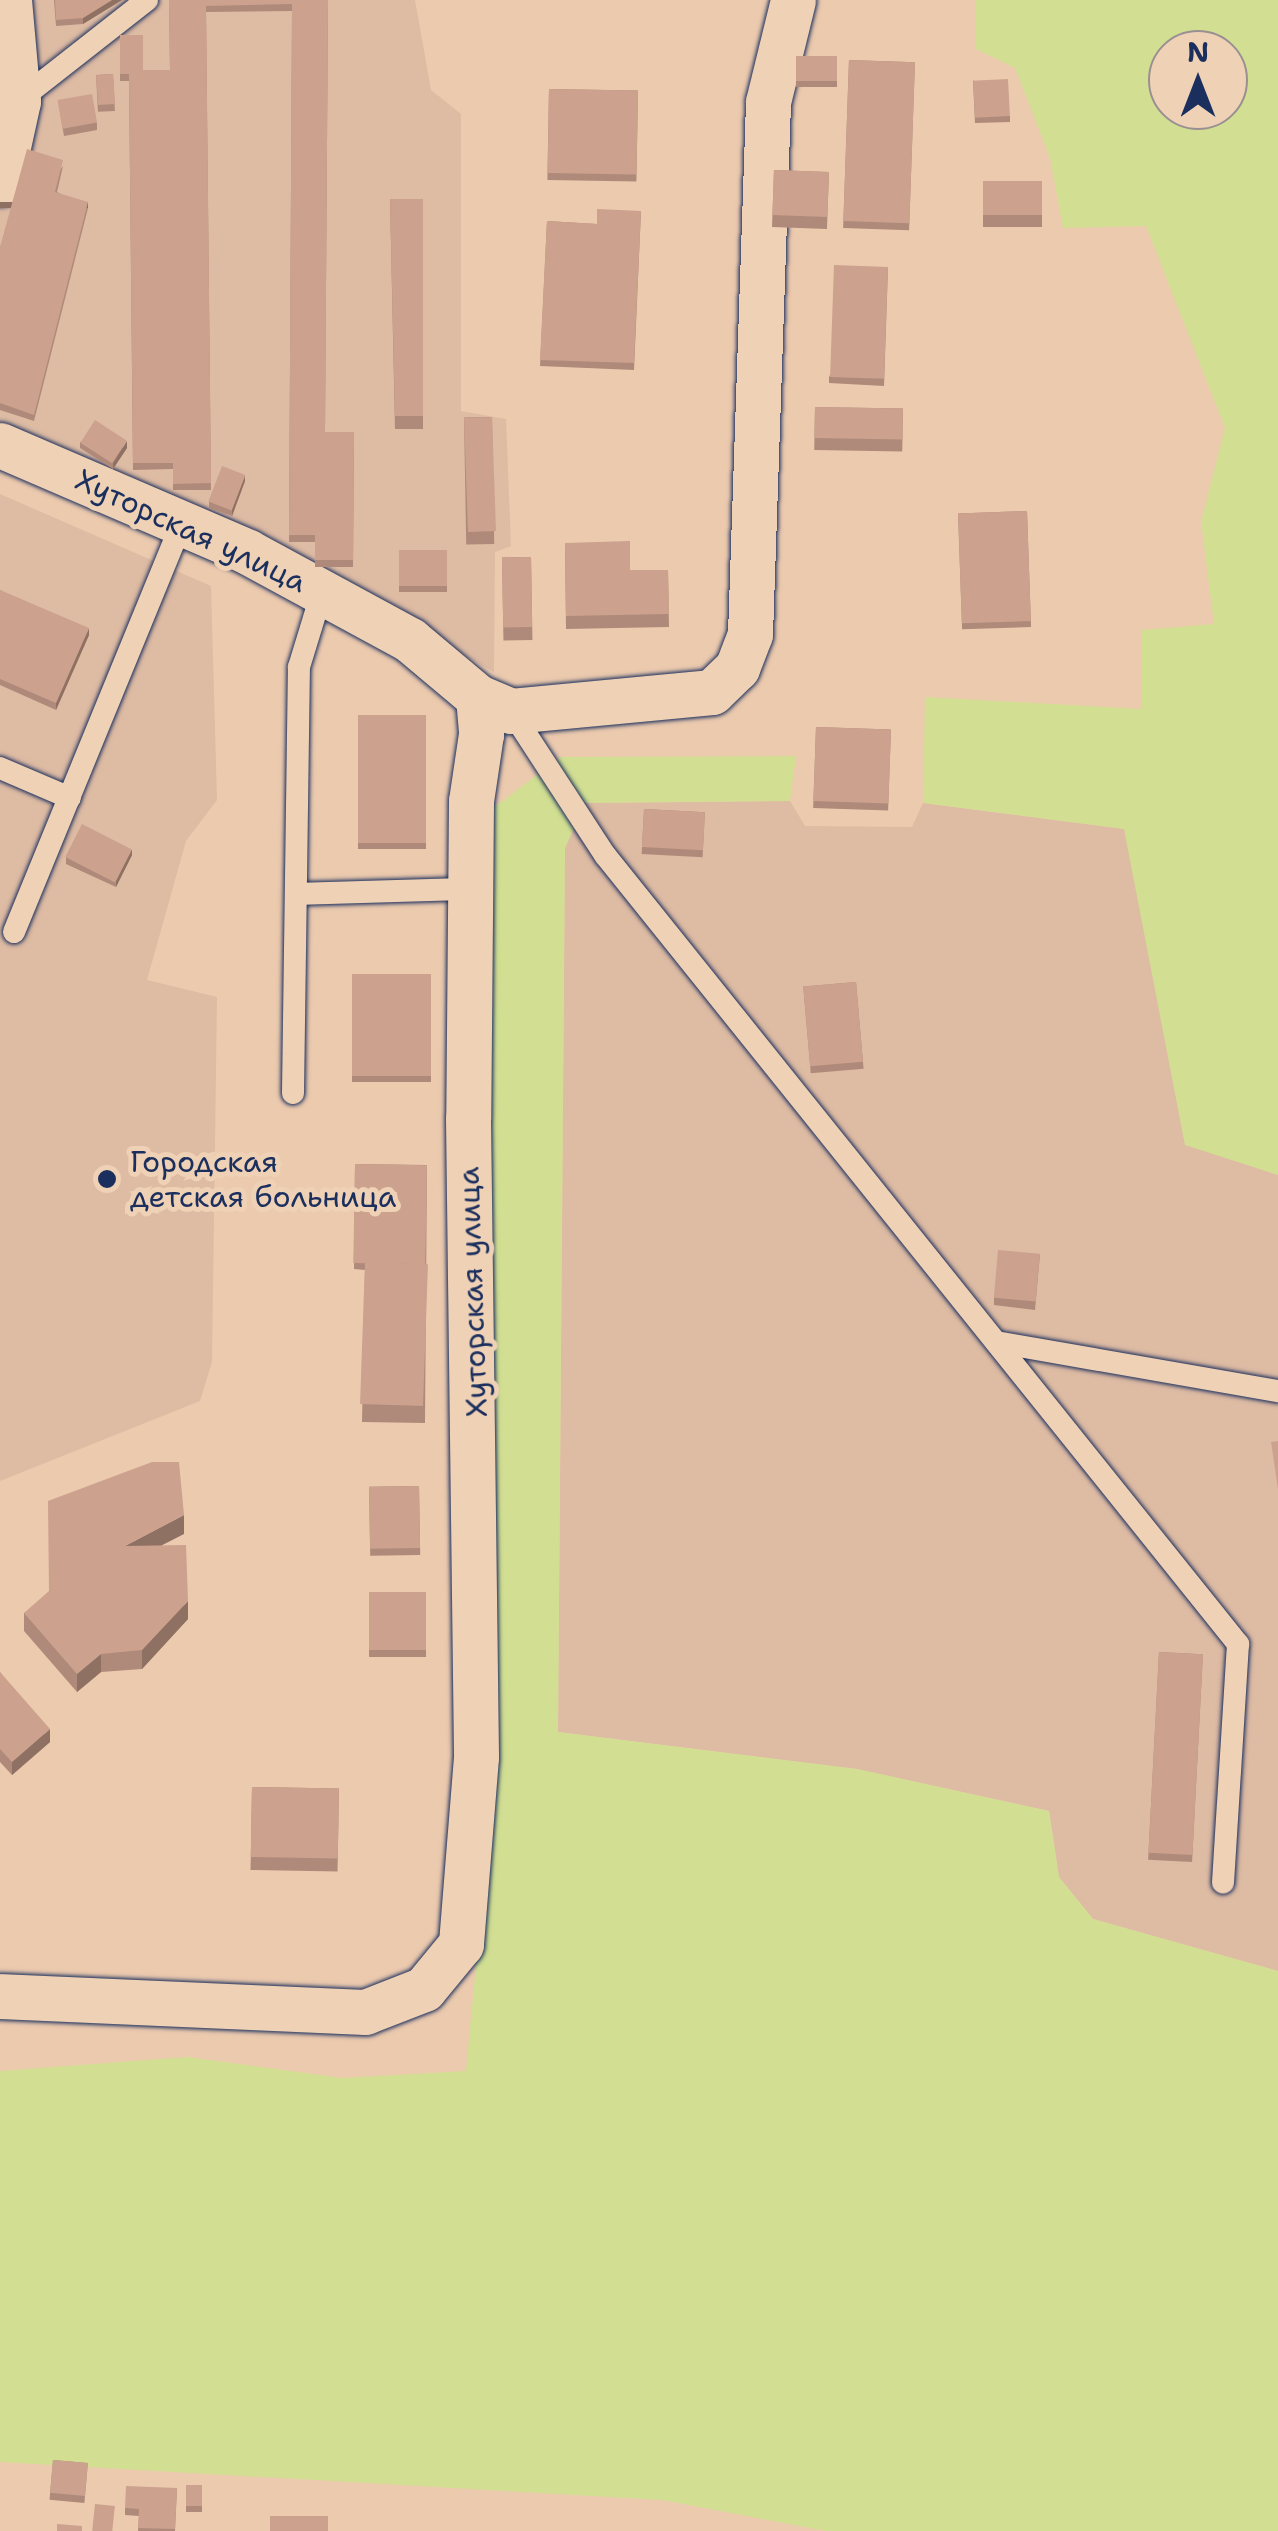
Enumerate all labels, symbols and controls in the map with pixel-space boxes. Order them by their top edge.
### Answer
north arrow [1148,30,1248,130]
text: N [1187,33,1209,71]
street label: Хуторская улица [70,462,312,600]
place label: Городская детская больница [130,1144,397,1214]
marker: Городская детская больница [94,1166,120,1192]
street label: Хуторская улица [451,1166,495,1418]

